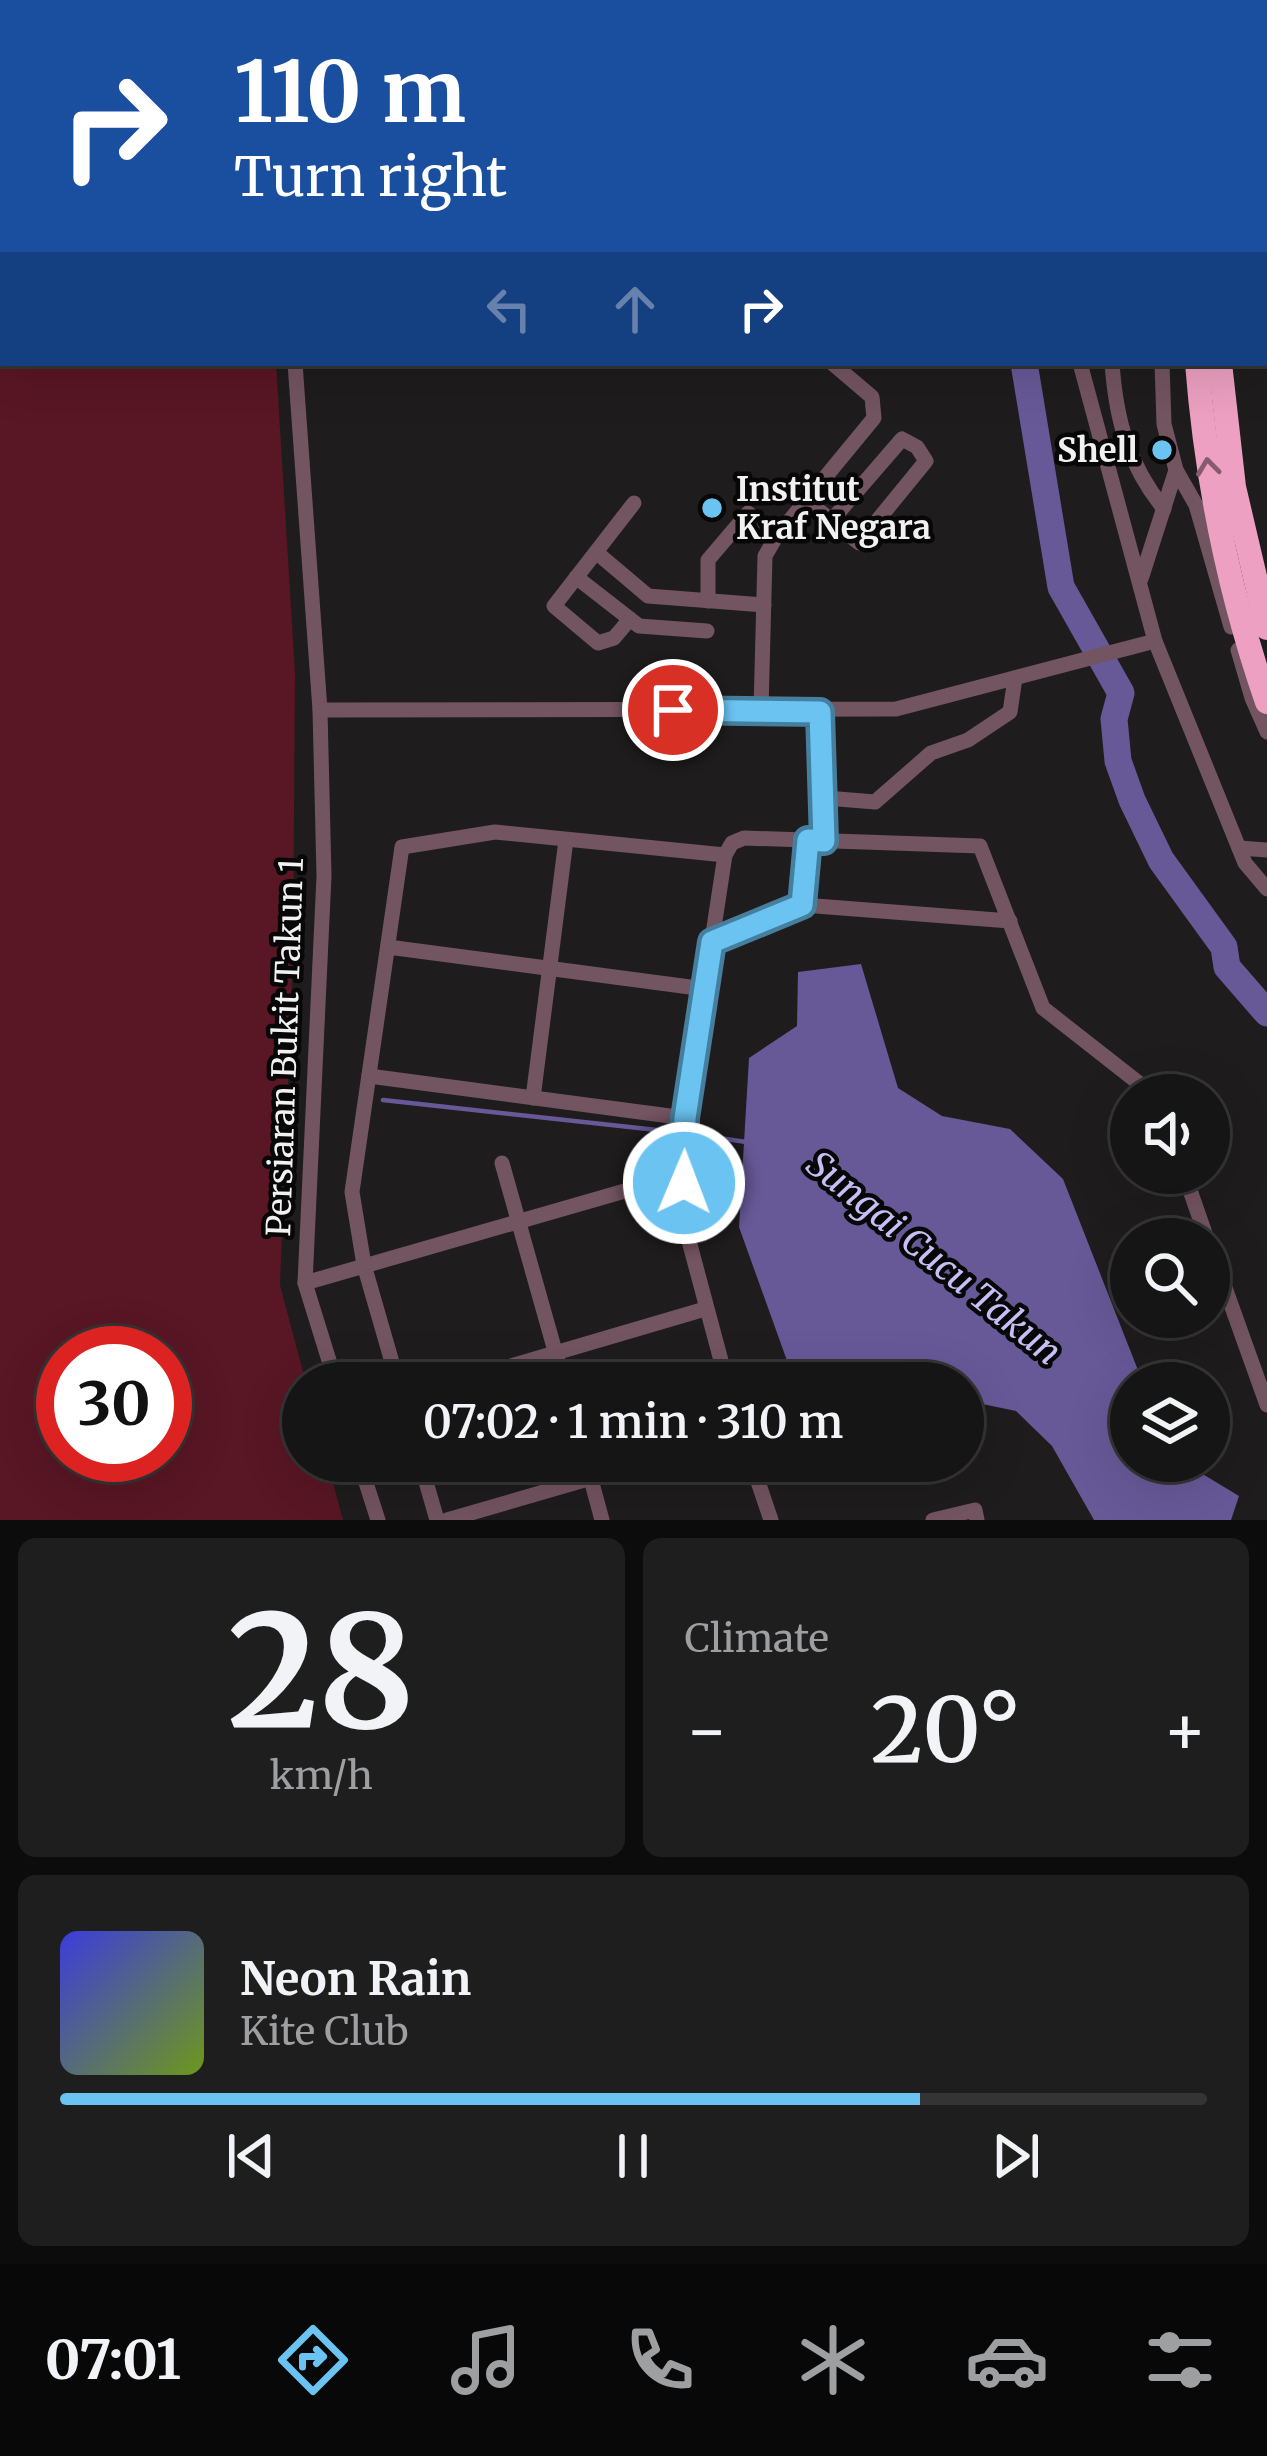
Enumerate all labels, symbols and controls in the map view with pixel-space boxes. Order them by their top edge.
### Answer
text: 110 m [234,39,466,145]
icon: right [36,48,192,204]
text: Turn right [234,143,507,211]
icon: left [476,276,542,342]
icon: ahead [602,276,668,342]
icon: right [728,276,794,342]
place label: Shell [1057,430,1138,471]
marker: Shell [1149,437,1175,463]
one-way arrow [1196,457,1222,477]
place label: Institut Kraf Negara [736,469,931,548]
marker: Institut Kraf Negara [699,495,725,521]
pin [622,659,724,761]
icon: arrive [640,677,706,743]
street label: Persiaran Bukit Takun 1 [258,857,312,1237]
map controls [1110,1074,1230,1482]
button: sound [1110,1074,1230,1194]
position arrow [621,1120,747,1246]
water label: Sungai Cucu Takun [798,1142,1070,1374]
button: search [1110,1218,1230,1338]
speed limit sign: 30 [36,1326,192,1482]
button: layers [1110,1362,1230,1482]
text: 07:02 · 1 min · 310 m [423,1394,843,1450]
text: 28 [228,1574,415,1771]
text: Climate [685,1614,829,1663]
text: 20° [871,1673,1021,1787]
text: − [685,1689,729,1772]
text: + [1163,1689,1207,1772]
text: km/h [270,1751,373,1800]
text: Neon Rain [240,1951,471,2007]
text: Kite Club [240,2007,409,2056]
icon: previous [218,2123,284,2189]
icon: pause [600,2123,666,2189]
icon: next [983,2123,1049,2189]
icon: directions [271,2318,355,2402]
icon: music [444,2318,528,2402]
icon: phone [618,2318,702,2402]
icon: climate [791,2318,875,2402]
icon: car [965,2318,1049,2402]
icon: filters [1138,2318,1222,2402]
text: 07:01 [45,2326,181,2394]

